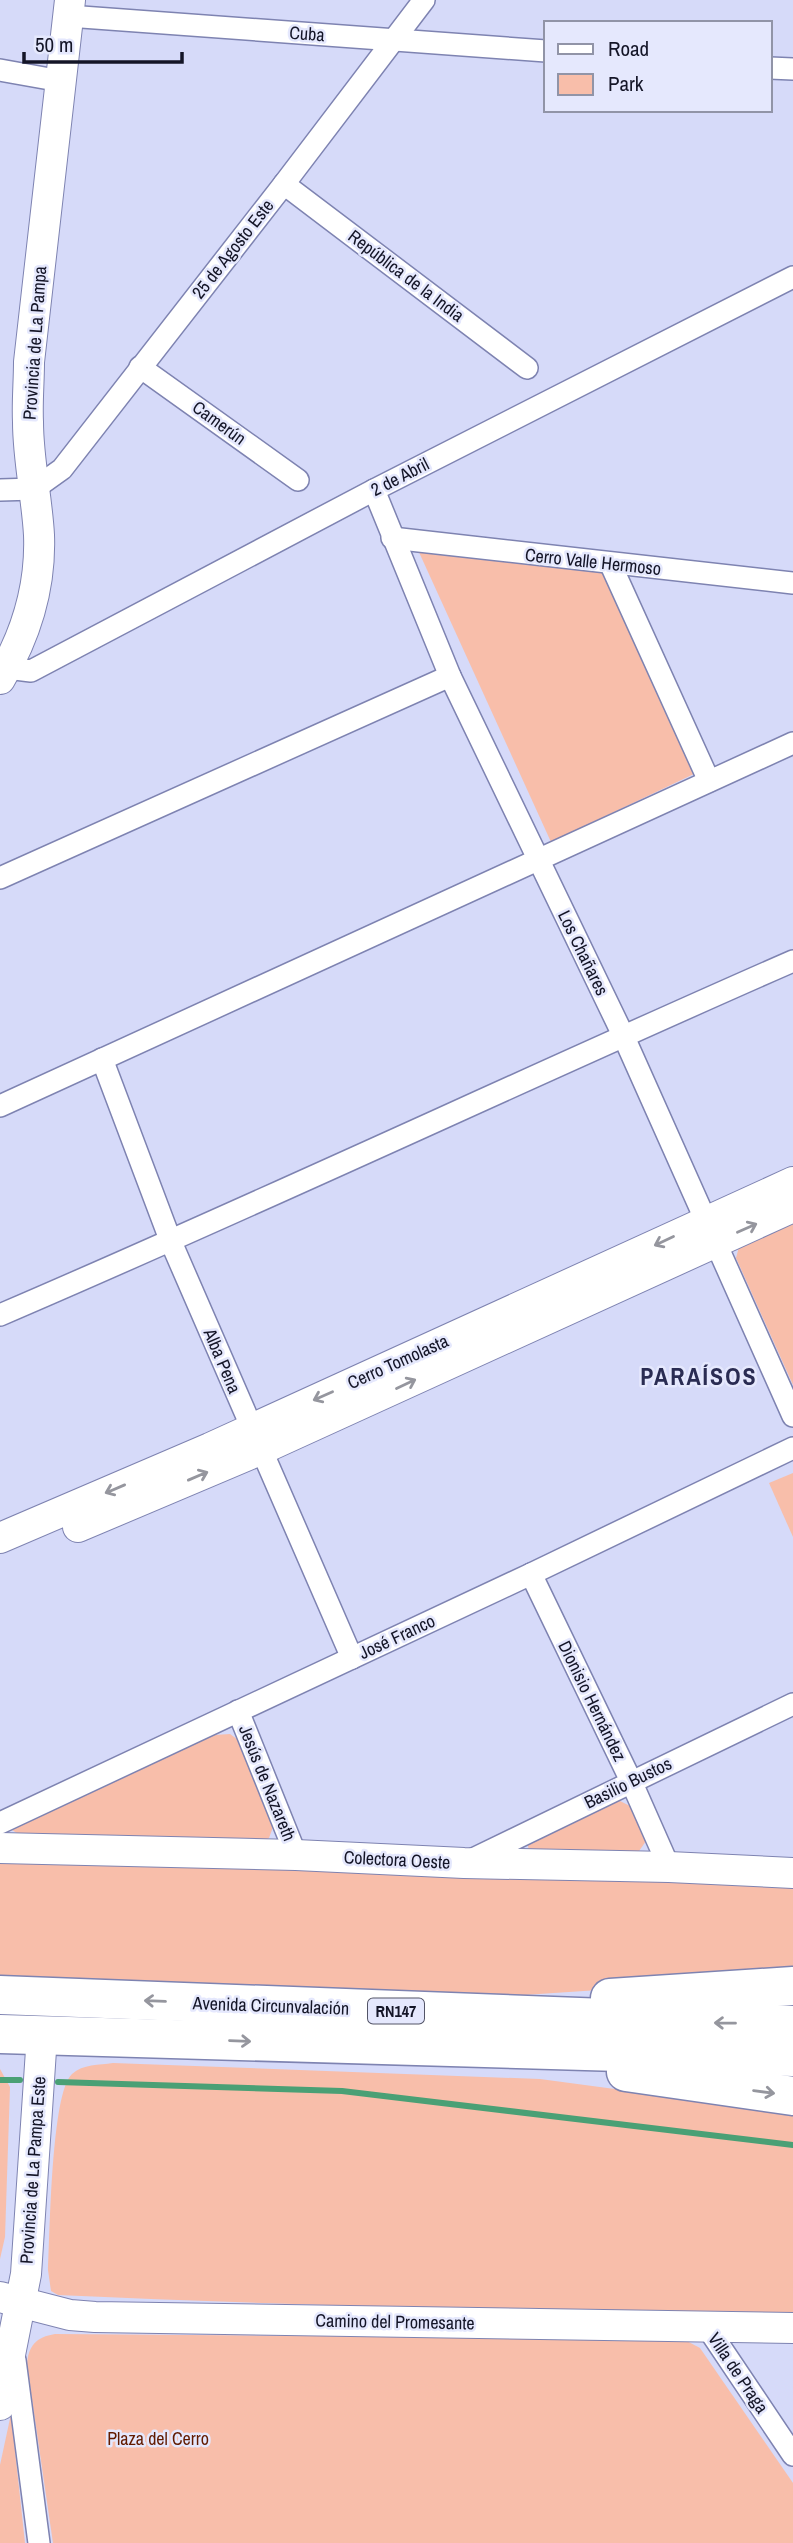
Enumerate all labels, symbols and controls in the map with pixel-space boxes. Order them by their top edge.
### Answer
street label: Cuba [289,20,326,47]
scale bar [24,21,182,65]
legend [544,21,772,112]
text: 50 m [35,30,73,59]
text: Road [608,34,649,63]
text: Park [608,69,644,98]
street label: 25 de Agosto Este [186,194,279,304]
street label: República de la India [343,224,470,328]
street label: Provincia de La Pampa [17,265,52,421]
street label: Camerún [187,395,251,451]
street label: 2 de Abril [366,451,433,502]
street label: Cerro Valle Hermoso [524,542,662,581]
street label: Los Chañares [552,906,615,1000]
one-way arrow [736,1221,757,1234]
one-way arrow [654,1235,675,1248]
street label: Alba Pena [197,1324,247,1397]
street label: Cerro Tomolasta [343,1328,452,1395]
district label: PARAÍSOS [640,1360,758,1392]
one-way arrow [395,1377,416,1390]
one-way arrow [313,1390,334,1403]
one-way arrow [187,1469,209,1482]
one-way arrow [105,1483,127,1496]
street label: José Franco [355,1608,439,1665]
street label: Dionisio Hernández [552,1636,632,1765]
street label: Jesús de Nazareth [233,1721,302,1845]
street label: Basilio Bustos [580,1751,676,1814]
street label: Colectora Oeste [343,1844,451,1875]
street label: Avenida Circunvalación [191,1990,350,2021]
one-way arrow [143,1995,166,2008]
road number: RN147 [368,1998,424,2024]
one-way arrow [714,2017,737,2030]
one-way arrow [228,2034,251,2048]
street label: Provincia de La Pampa Este [13,2075,52,2265]
one-way arrow [752,2086,775,2099]
street label: Camino del Promesante [315,2308,475,2335]
street label: Villa de Praga [702,2327,775,2418]
park label: Plaza del Cerro [107,2426,209,2451]

